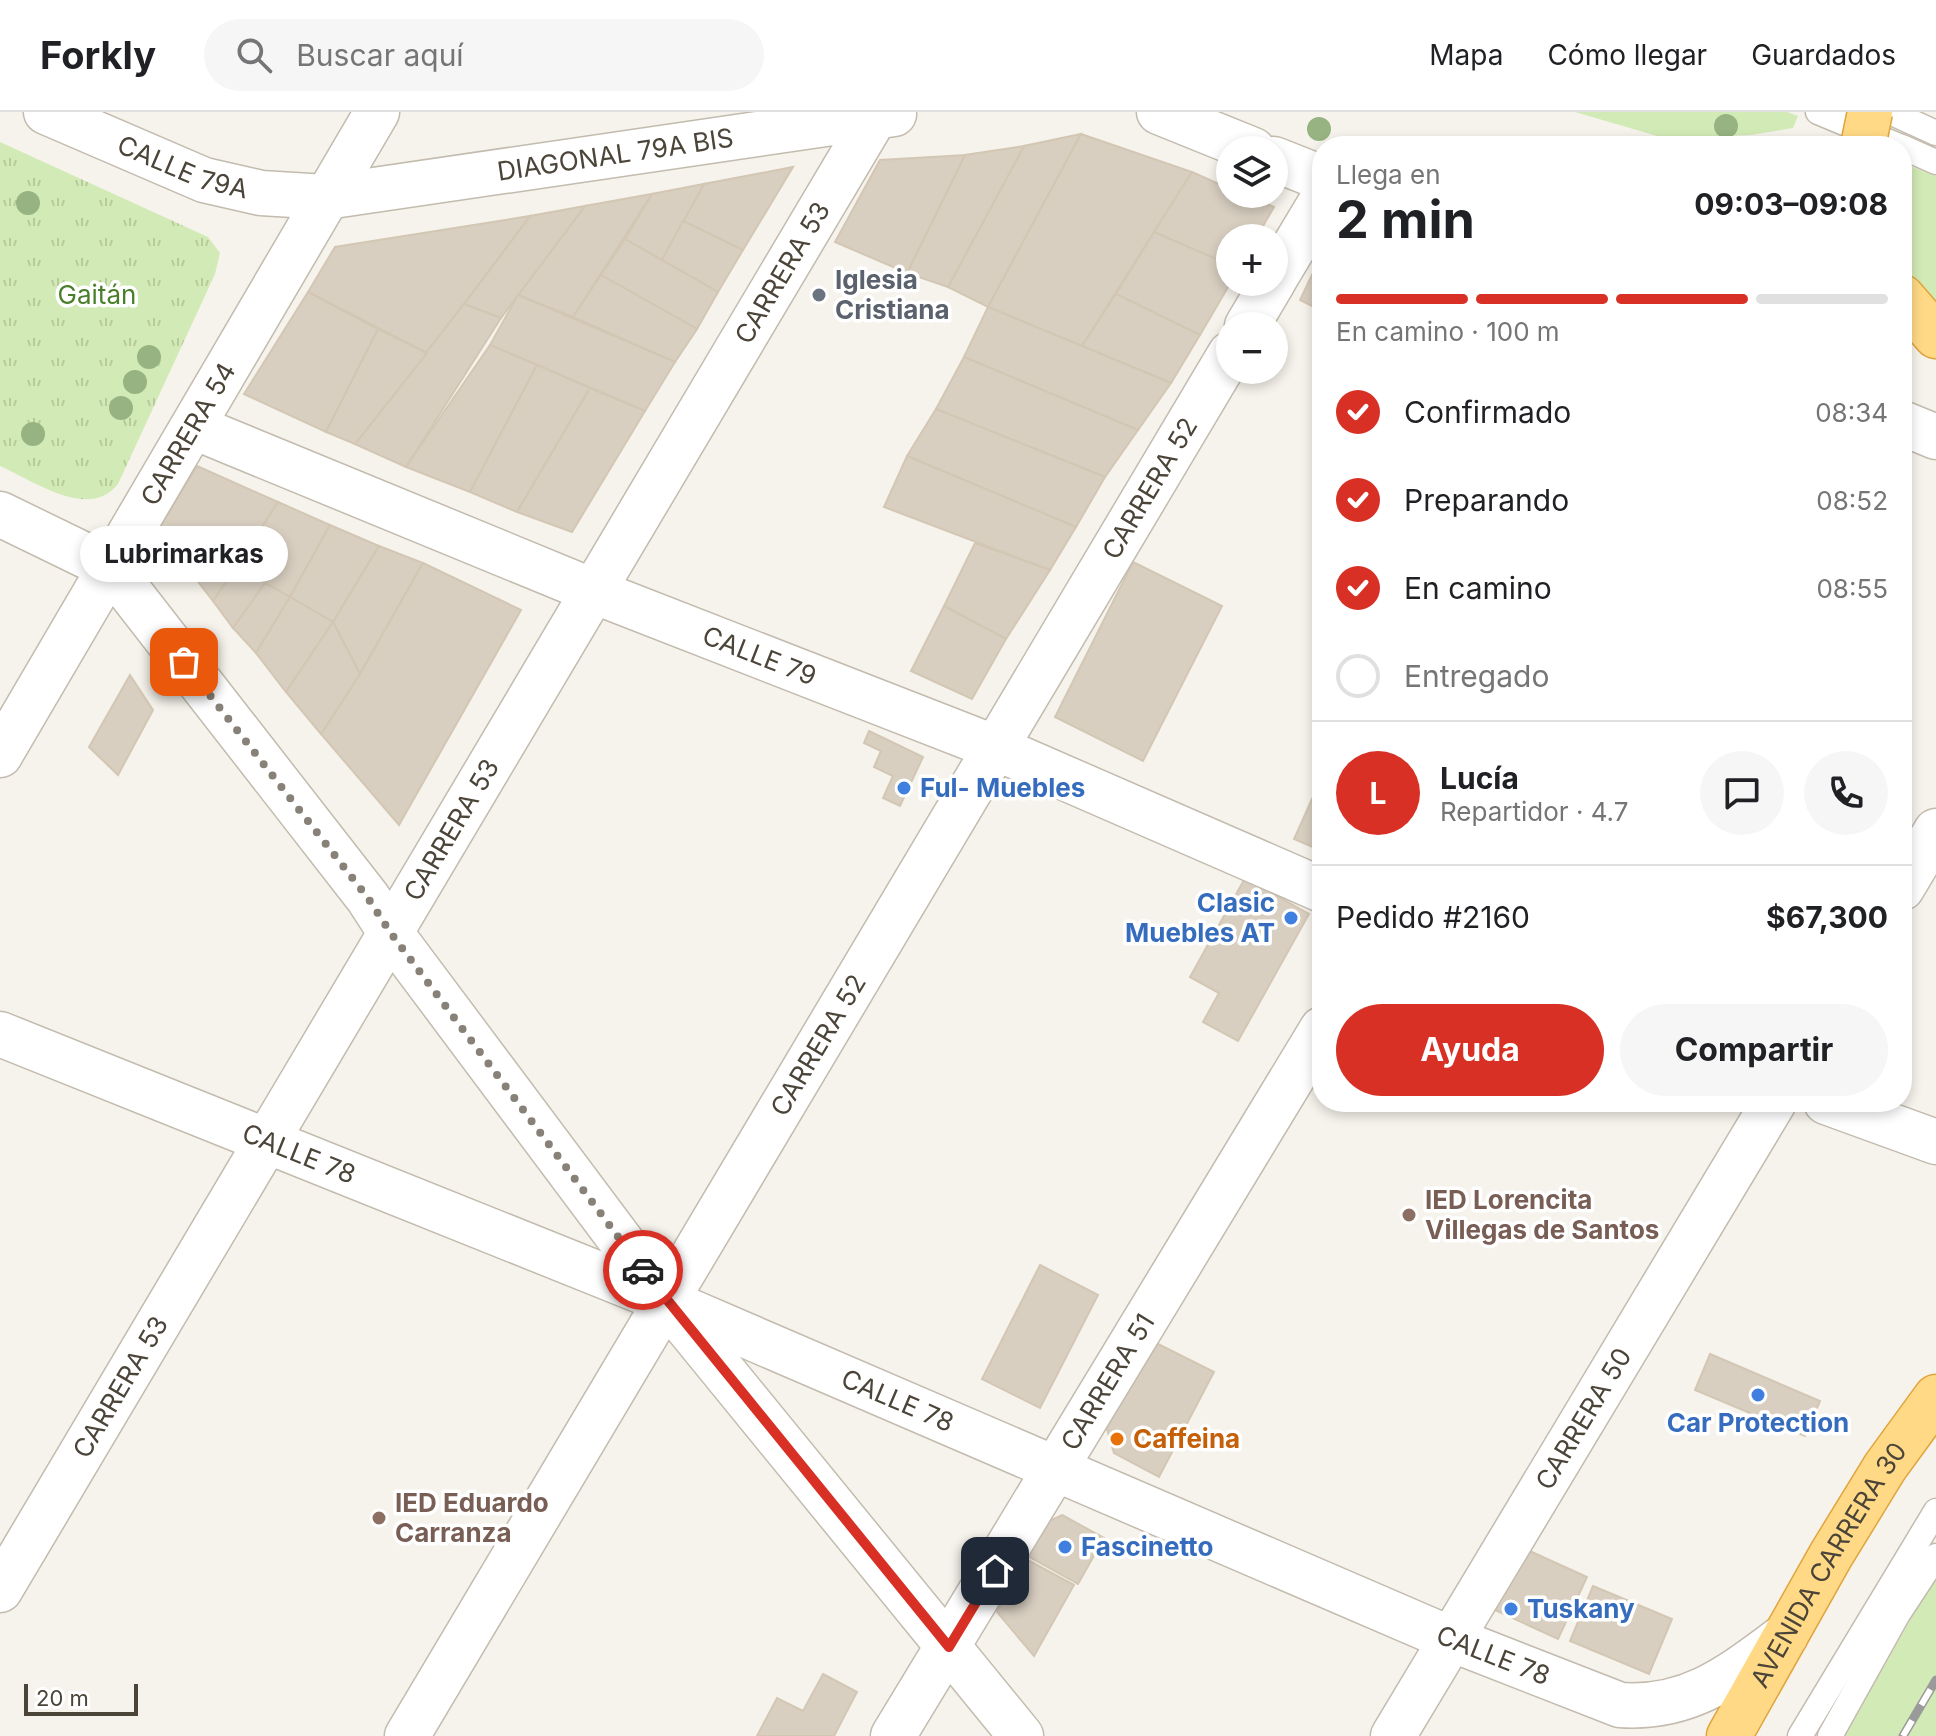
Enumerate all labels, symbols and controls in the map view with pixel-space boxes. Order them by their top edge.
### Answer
search box [204,19,764,91]
text: Forkly [40,32,156,78]
icon: search [232,33,276,77]
text: Buscar aquí [296,37,464,73]
text: Mapa [1429,38,1503,72]
text: Cómo llegar [1547,38,1707,72]
text: Guardados [1751,38,1896,72]
street label: DIAGONAL 79A BIS [495,122,735,187]
street label: CALLE 79A [113,129,251,205]
map controls [1216,136,1288,384]
button: layers [1216,136,1288,208]
text: Llega en [1336,159,1441,190]
text: 09:03–09:08 [1694,186,1888,222]
text: 2 min [1336,188,1475,251]
street label: CARRERA 53 [728,196,836,349]
button: + [1216,224,1288,296]
place label: Iglesia Cristiana [835,264,950,325]
park label: Gaitán [58,279,136,310]
marker: Iglesia Cristiana [810,286,828,304]
button: − [1216,312,1288,384]
text: En camino · 100 m [1336,316,1560,347]
street label: CARRERA 54 [134,357,242,511]
icon: check [1336,390,1380,434]
text: Confirmado [1404,394,1571,430]
text: 08:34 [1815,397,1888,428]
street label: CARRERA 52 [1095,412,1204,565]
icon: check [1336,478,1380,522]
text: Preparando [1404,482,1569,518]
text: 08:52 [1816,485,1888,516]
callout: Lubrimarkas [80,526,288,582]
text: Lubrimarkas [104,538,264,569]
icon: check [1336,566,1380,610]
text: En camino [1404,570,1552,606]
text: 08:55 [1816,573,1888,604]
street label: CALLE 79 [698,619,821,691]
pin [150,628,218,696]
icon: bag [162,640,206,684]
text: Entregado [1404,658,1549,694]
button: chat [1700,751,1784,835]
button: phone [1804,751,1888,835]
street label: CARRERA 53 [397,753,505,906]
text: Lucía [1440,760,1519,796]
place label: Ful- Muebles [920,772,1085,803]
text: L [1370,775,1386,811]
marker: Ful- Muebles [895,779,913,797]
text: Repartidor · 4.7 [1440,796,1628,827]
place label: Clasic Muebles AT [1125,887,1275,948]
text: Pedido #2160 [1336,899,1530,935]
text: $67,300 [1766,899,1888,935]
marker: Clasic Muebles AT [1282,909,1300,927]
street label: CARRERA 52 [764,969,872,1121]
button: Ayuda [1336,1004,1604,1096]
button: Compartir [1620,1004,1888,1096]
street label: CALLE 78 [238,1117,360,1190]
place label: IED Lorencita Villegas de Santos [1425,1184,1659,1245]
marker: IED Lorencita Villegas de Santos [1400,1206,1418,1224]
courier [603,1230,683,1310]
icon: car [621,1248,665,1292]
street label: CARRERA 51 [1054,1308,1161,1456]
street label: CARRERA 53 [66,1310,174,1463]
street label: CARRERA 50 [1529,1342,1638,1495]
street label: CALLE 78 [837,1362,959,1438]
marker: Car Protection [1749,1386,1767,1404]
place label: Car Protection [1667,1407,1849,1438]
place label: Caffeina [1133,1423,1240,1454]
marker: Caffeina [1108,1430,1126,1448]
street label: AVENIDA CARRERA 30 [1744,1436,1913,1693]
place label: IED Eduardo Carranza [395,1487,549,1548]
marker: IED Eduardo Carranza [370,1509,388,1527]
place label: Fascinetto [1081,1531,1213,1562]
pin [961,1537,1029,1605]
marker: Fascinetto [1056,1538,1074,1556]
icon: home [973,1549,1017,1593]
place label: Tuskany [1527,1593,1635,1624]
marker: Tuskany [1502,1600,1520,1618]
street label: CALLE 78 [1432,1619,1555,1691]
scale bar [24,1680,138,1716]
text: 20 m [36,1685,89,1711]

